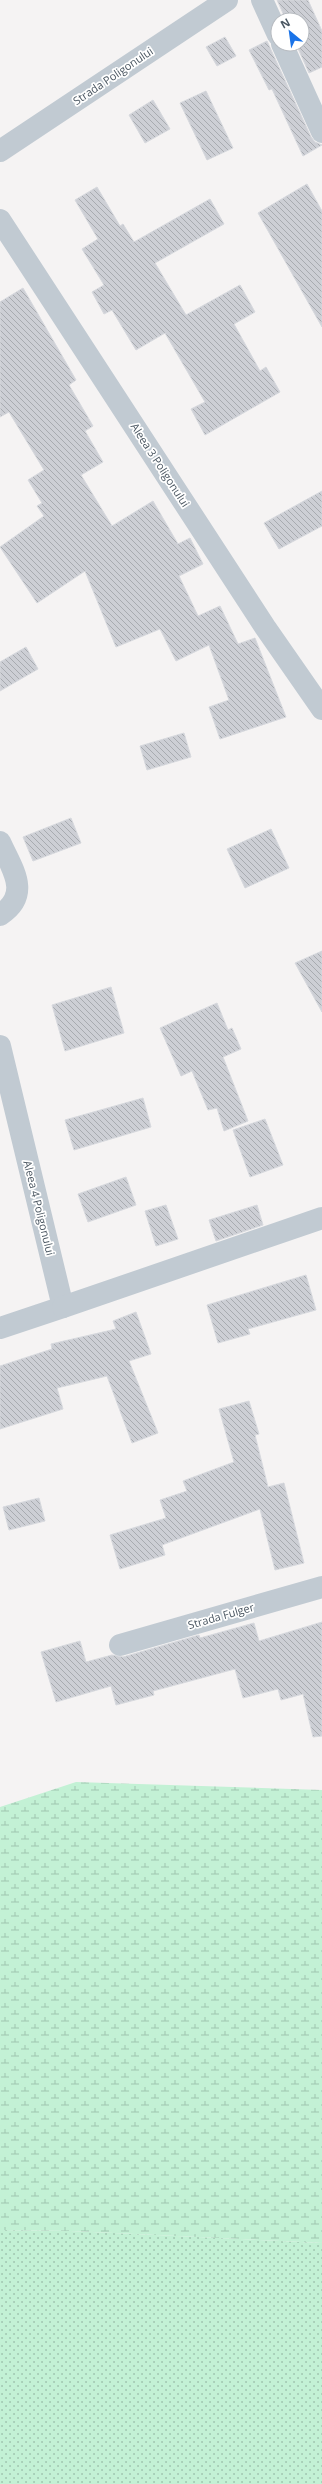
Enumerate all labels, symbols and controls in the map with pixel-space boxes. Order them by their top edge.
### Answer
north arrow [270,12,310,52]
text: N [277,14,292,32]
street label: Strada Poligonului [70,43,156,108]
street label: Aleea 3 Poligonului [128,420,193,510]
street label: Aleea 4 Poligonului [20,1159,59,1257]
street label: Strada Fulger [186,1599,256,1632]

